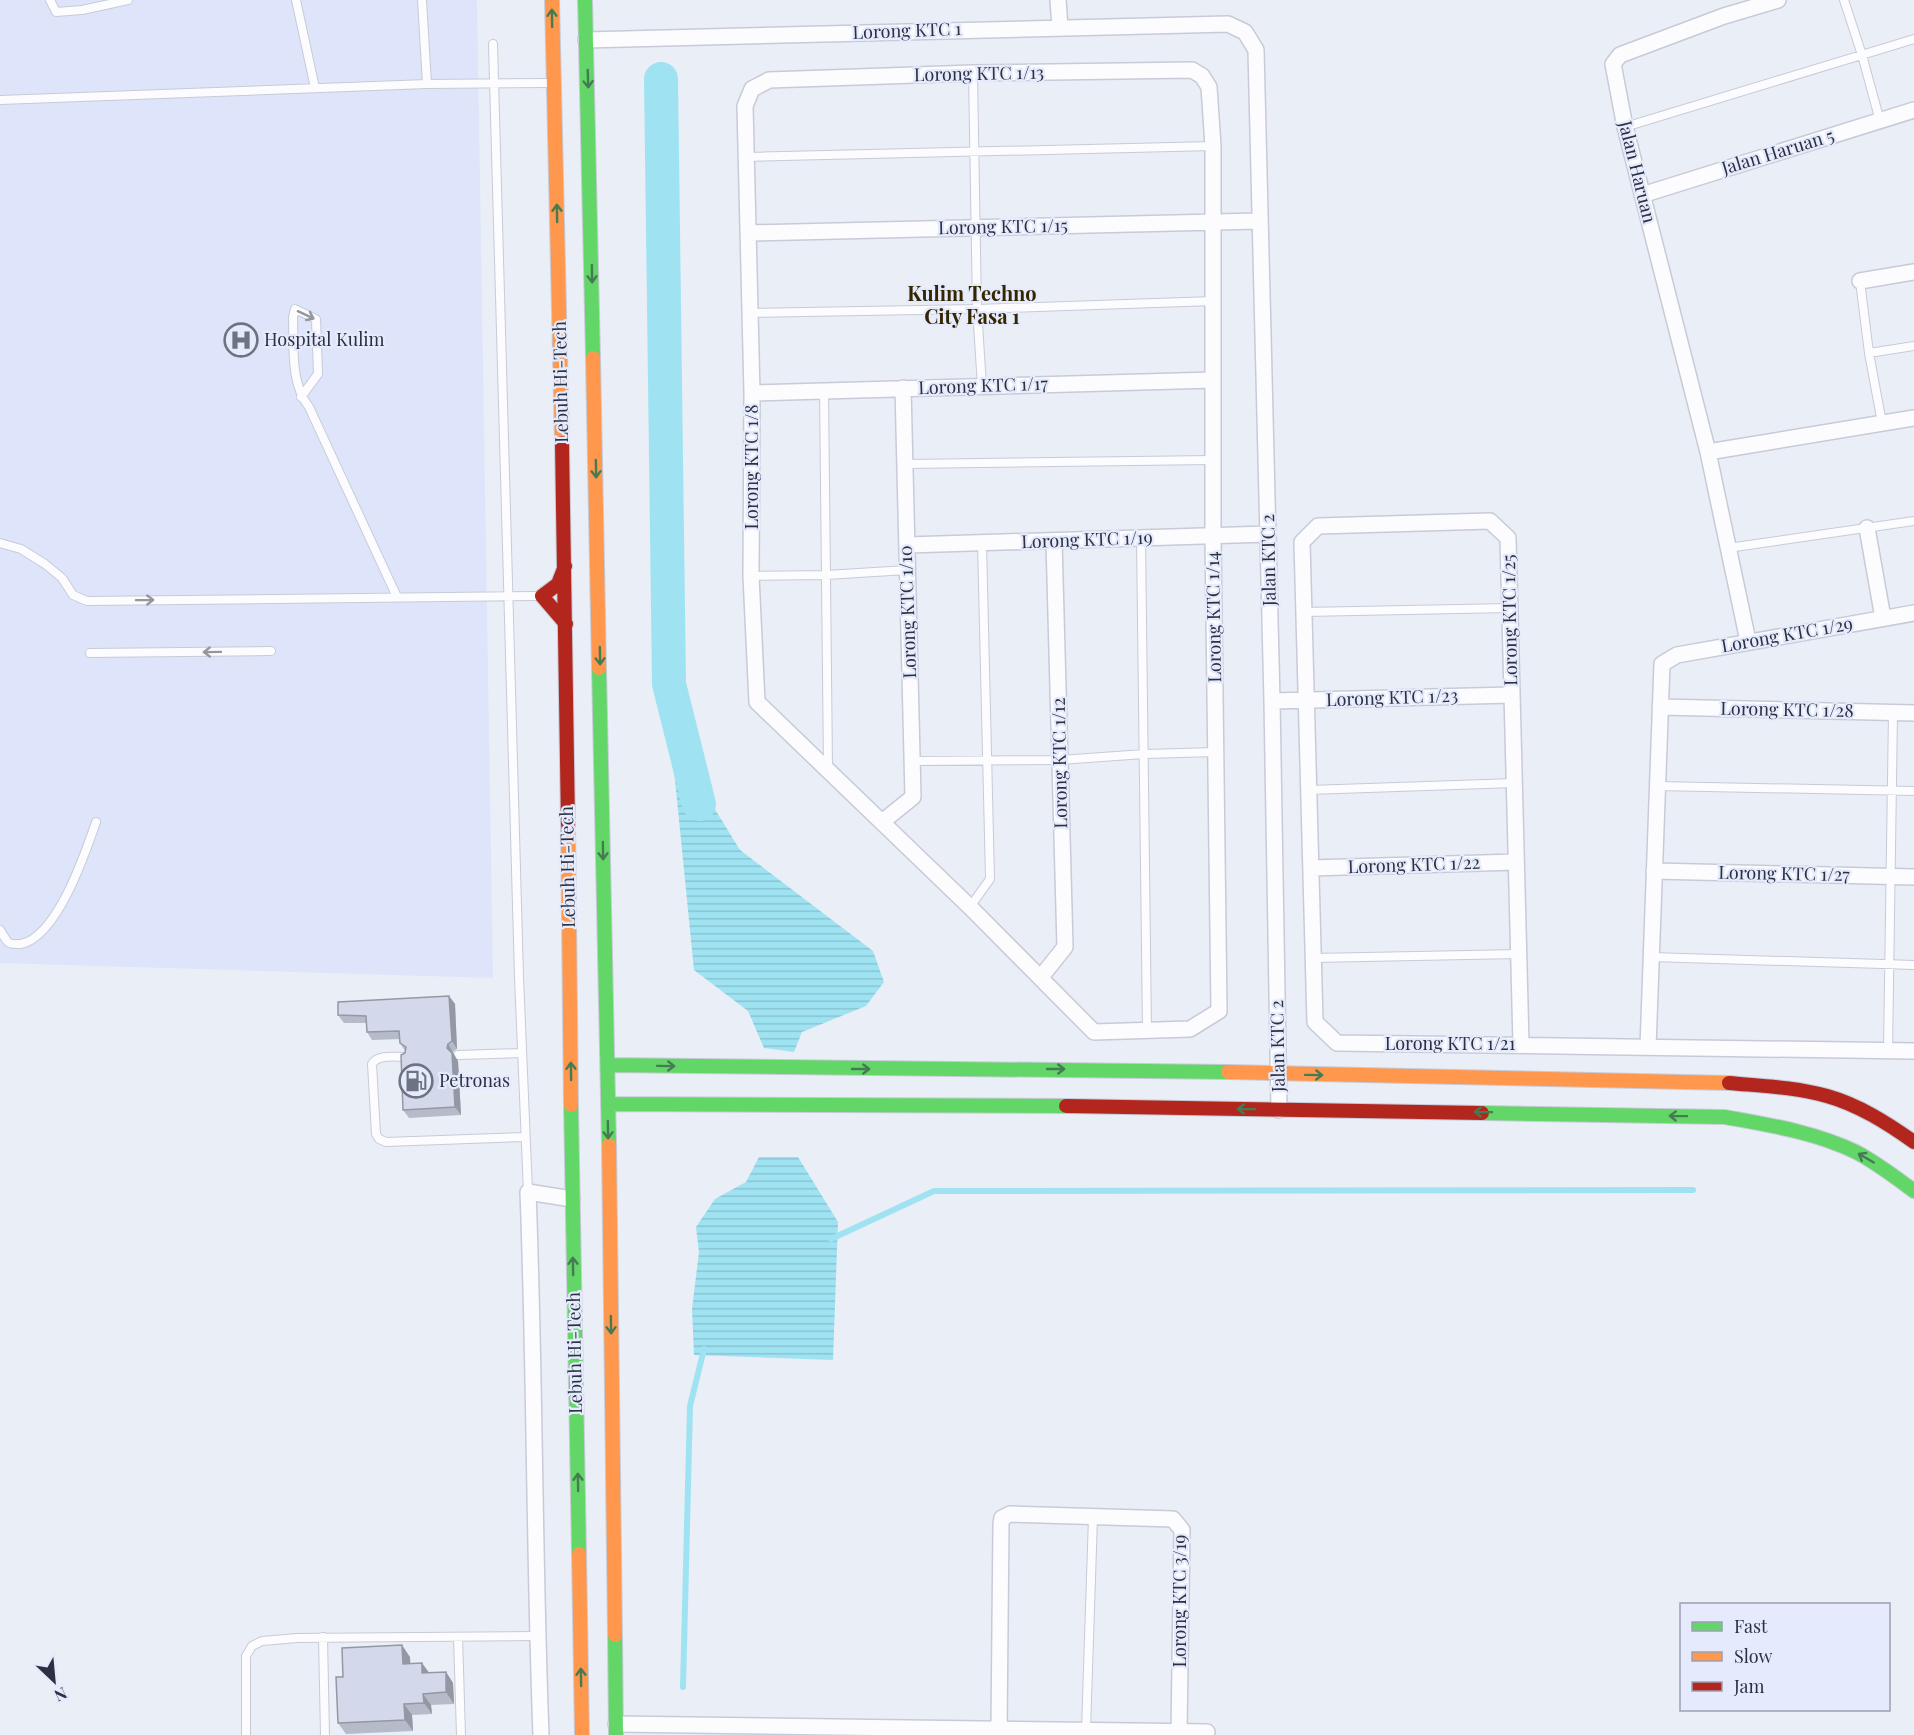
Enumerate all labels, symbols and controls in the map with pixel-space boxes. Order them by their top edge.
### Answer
one-way arrow [546,8,558,28]
street label: Lorong KTC 1 [852,16,962,44]
street label: Lorong KTC 1/13 [914,60,1044,86]
one-way arrow [582,69,593,89]
street label: Jalan Haruan [1613,117,1662,226]
street label: Jalan Haruan 5 [1718,123,1837,180]
one-way arrow [551,203,562,223]
street label: Lorong KTC 1/15 [938,213,1068,239]
one-way arrow [586,264,598,284]
district label: Kulim Techno City Fasa 1 [907,279,1037,329]
one-way arrow [297,309,315,321]
street label: Lebuh Hi-Tech [547,320,573,443]
hospital icon: Hospital Kulim [223,322,259,358]
place label: Hospital Kulim [264,327,385,351]
street label: Lorong KTC 1/17 [918,371,1049,399]
street label: Lorong KTC 1/8 [739,404,763,530]
one-way arrow [590,459,602,479]
street label: Jalan KTC 2 [1255,514,1281,607]
street label: Lorong KTC 1/19 [1021,525,1153,553]
street label: Lorong KTC 1/10 [893,545,921,679]
street label: Lorong KTC 1/14 [1200,551,1226,683]
street label: Lorong KTC 1/25 [1496,554,1522,686]
one-way arrow [135,594,155,606]
street label: Lorong KTC 1/29 [1719,611,1854,657]
one-way arrow [594,645,605,665]
one-way arrow [203,646,223,658]
street label: Lorong KTC 1/23 [1326,683,1458,711]
street label: Lorong KTC 1/28 [1720,696,1854,722]
street label: Lorong KTC 1/12 [1046,697,1072,829]
street label: Lebuh Hi-Tech [554,805,580,928]
one-way arrow [598,840,609,860]
street label: Lorong KTC 1/22 [1347,850,1481,878]
street label: Lorong KTC 1/27 [1718,860,1851,886]
street label: Jalan KTC 2 [1264,1000,1290,1093]
street label: Lorong KTC 1/21 [1385,1031,1516,1055]
one-way arrow [656,1060,676,1072]
one-way arrow [565,1061,577,1081]
fuel station icon: Petronas [398,1063,434,1099]
one-way arrow [851,1063,871,1075]
one-way arrow [1046,1063,1066,1075]
place label: Petronas [439,1068,510,1092]
one-way arrow [1303,1070,1323,1081]
one-way arrow [1236,1103,1256,1115]
one-way arrow [1473,1107,1493,1118]
one-way arrow [1668,1110,1688,1122]
one-way arrow [603,1119,614,1139]
one-way arrow [1858,1152,1875,1164]
one-way arrow [567,1256,579,1276]
street label: Lebuh Hi-Tech [561,1291,587,1414]
one-way arrow [605,1314,617,1334]
one-way arrow [572,1472,583,1492]
street label: Lorong KTC 3/19 [1167,1535,1191,1667]
legend [1680,1603,1890,1711]
text: Fast [1734,1614,1768,1638]
text: Slow [1734,1644,1772,1668]
north arrow [24,1651,84,1711]
one-way arrow [575,1667,587,1687]
text: Jam [1733,1674,1764,1698]
text: N [51,1683,71,1707]

